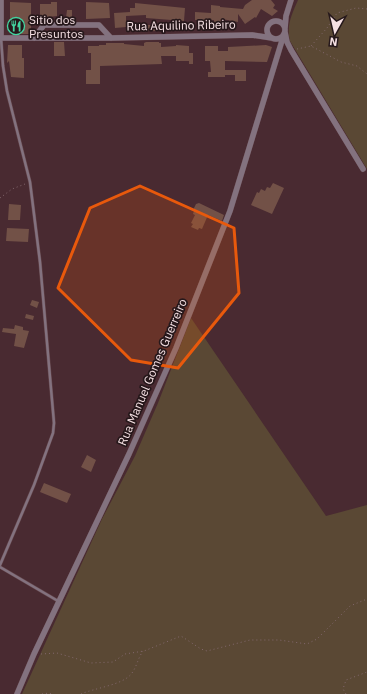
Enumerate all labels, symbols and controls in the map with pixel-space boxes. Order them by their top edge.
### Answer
place label: Sitio dos Presuntos [29,12,83,41]
north arrow [315,12,355,52]
restaurant icon: Sitio dos Presuntos [6,16,26,36]
street label: Rua Aquilino Ribeiro [126,17,236,33]
text: N [329,34,339,49]
street label: Rua Manuel Gomes Guerreiro [114,296,190,448]

